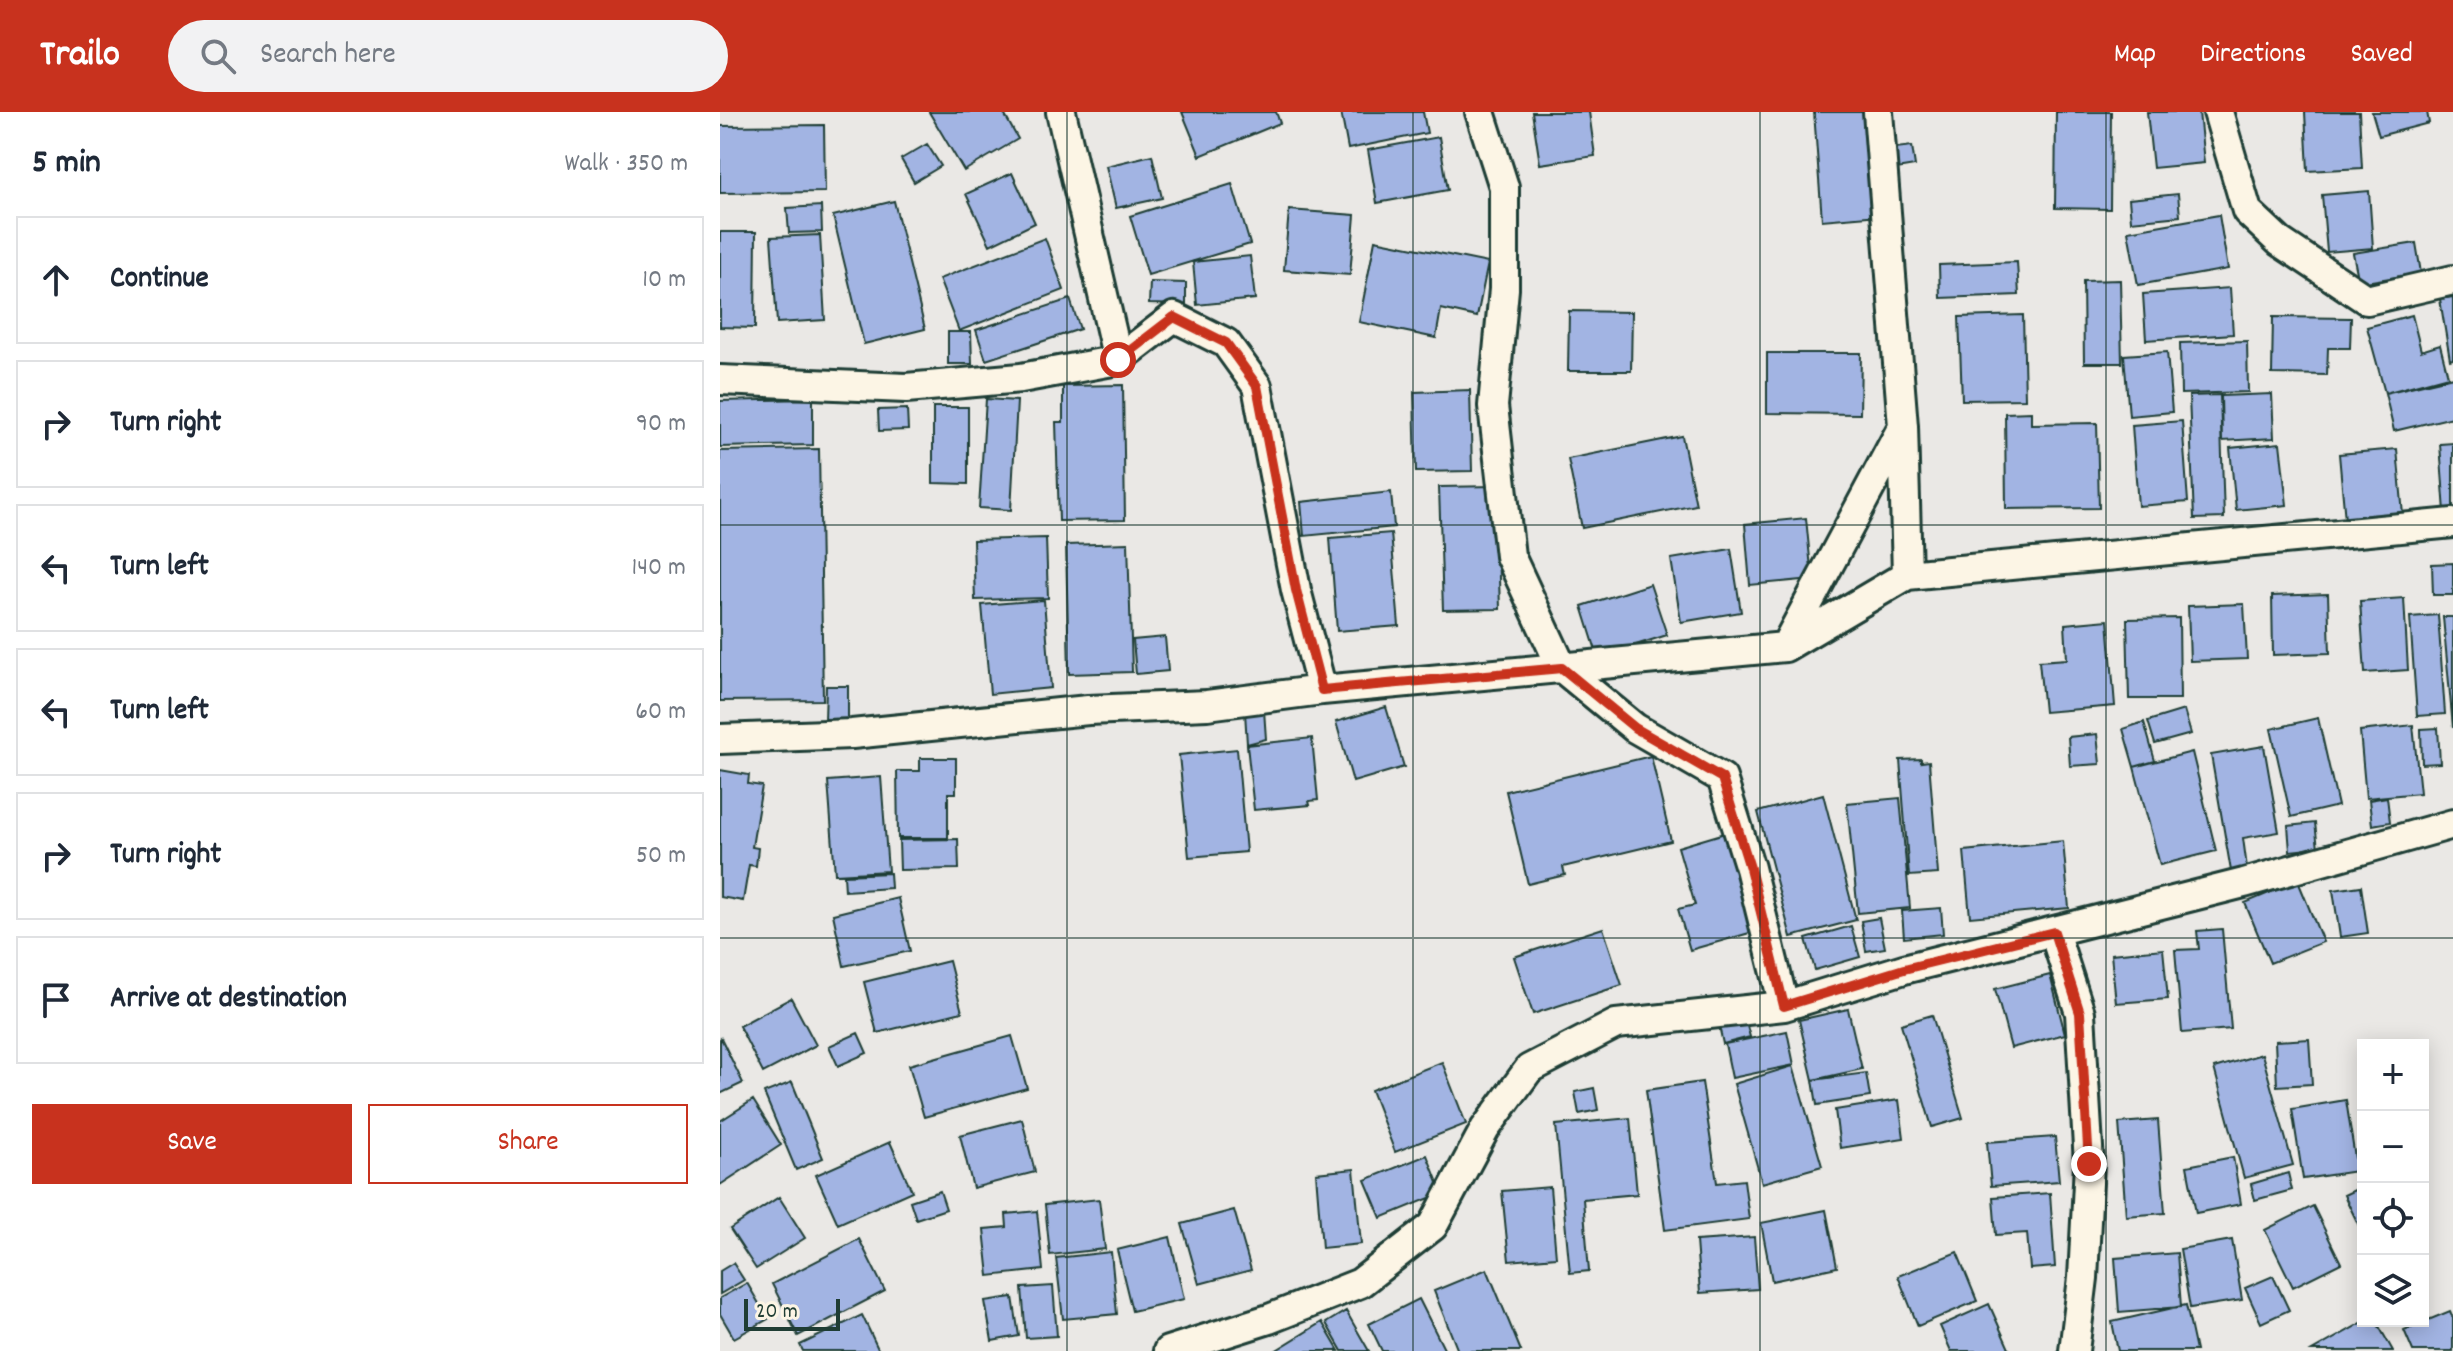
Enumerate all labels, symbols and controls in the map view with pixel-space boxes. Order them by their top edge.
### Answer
search box [168,20,728,92]
text: Trailo [40,29,120,84]
icon: search [196,34,240,78]
text: Search here [260,35,396,78]
text: Map [2114,36,2156,76]
text: Directions [2200,36,2306,76]
text: Saved [2350,36,2413,76]
text: 5 min [32,140,101,189]
text: Walk · 350 m [565,146,688,183]
icon: ahead [34,258,78,302]
text: Continue [110,259,209,302]
text: 10 m [642,262,686,299]
route start [1100,342,1136,378]
icon: right [34,402,78,446]
text: Turn right [110,403,221,446]
text: 90 m [636,406,686,443]
icon: left [34,546,78,590]
text: Turn left [110,547,209,590]
text: 140 m [632,550,686,587]
icon: left [34,690,78,734]
text: Turn left [110,691,209,734]
text: 60 m [635,694,686,731]
icon: right [34,834,78,878]
text: Turn right [110,835,221,878]
text: 50 m [636,838,686,875]
icon: arrive [34,978,78,1022]
text: Arrive at destination [110,979,347,1022]
map controls [2357,1039,2429,1327]
button: + [2357,1039,2429,1111]
button: Save [32,1104,352,1184]
button: Share [368,1104,688,1184]
button: − [2357,1111,2429,1183]
route end [2071,1146,2107,1182]
button: locate [2357,1183,2429,1255]
button: layers [2357,1255,2429,1327]
scale bar [744,1295,840,1331]
text: 20 m [756,1297,798,1328]

